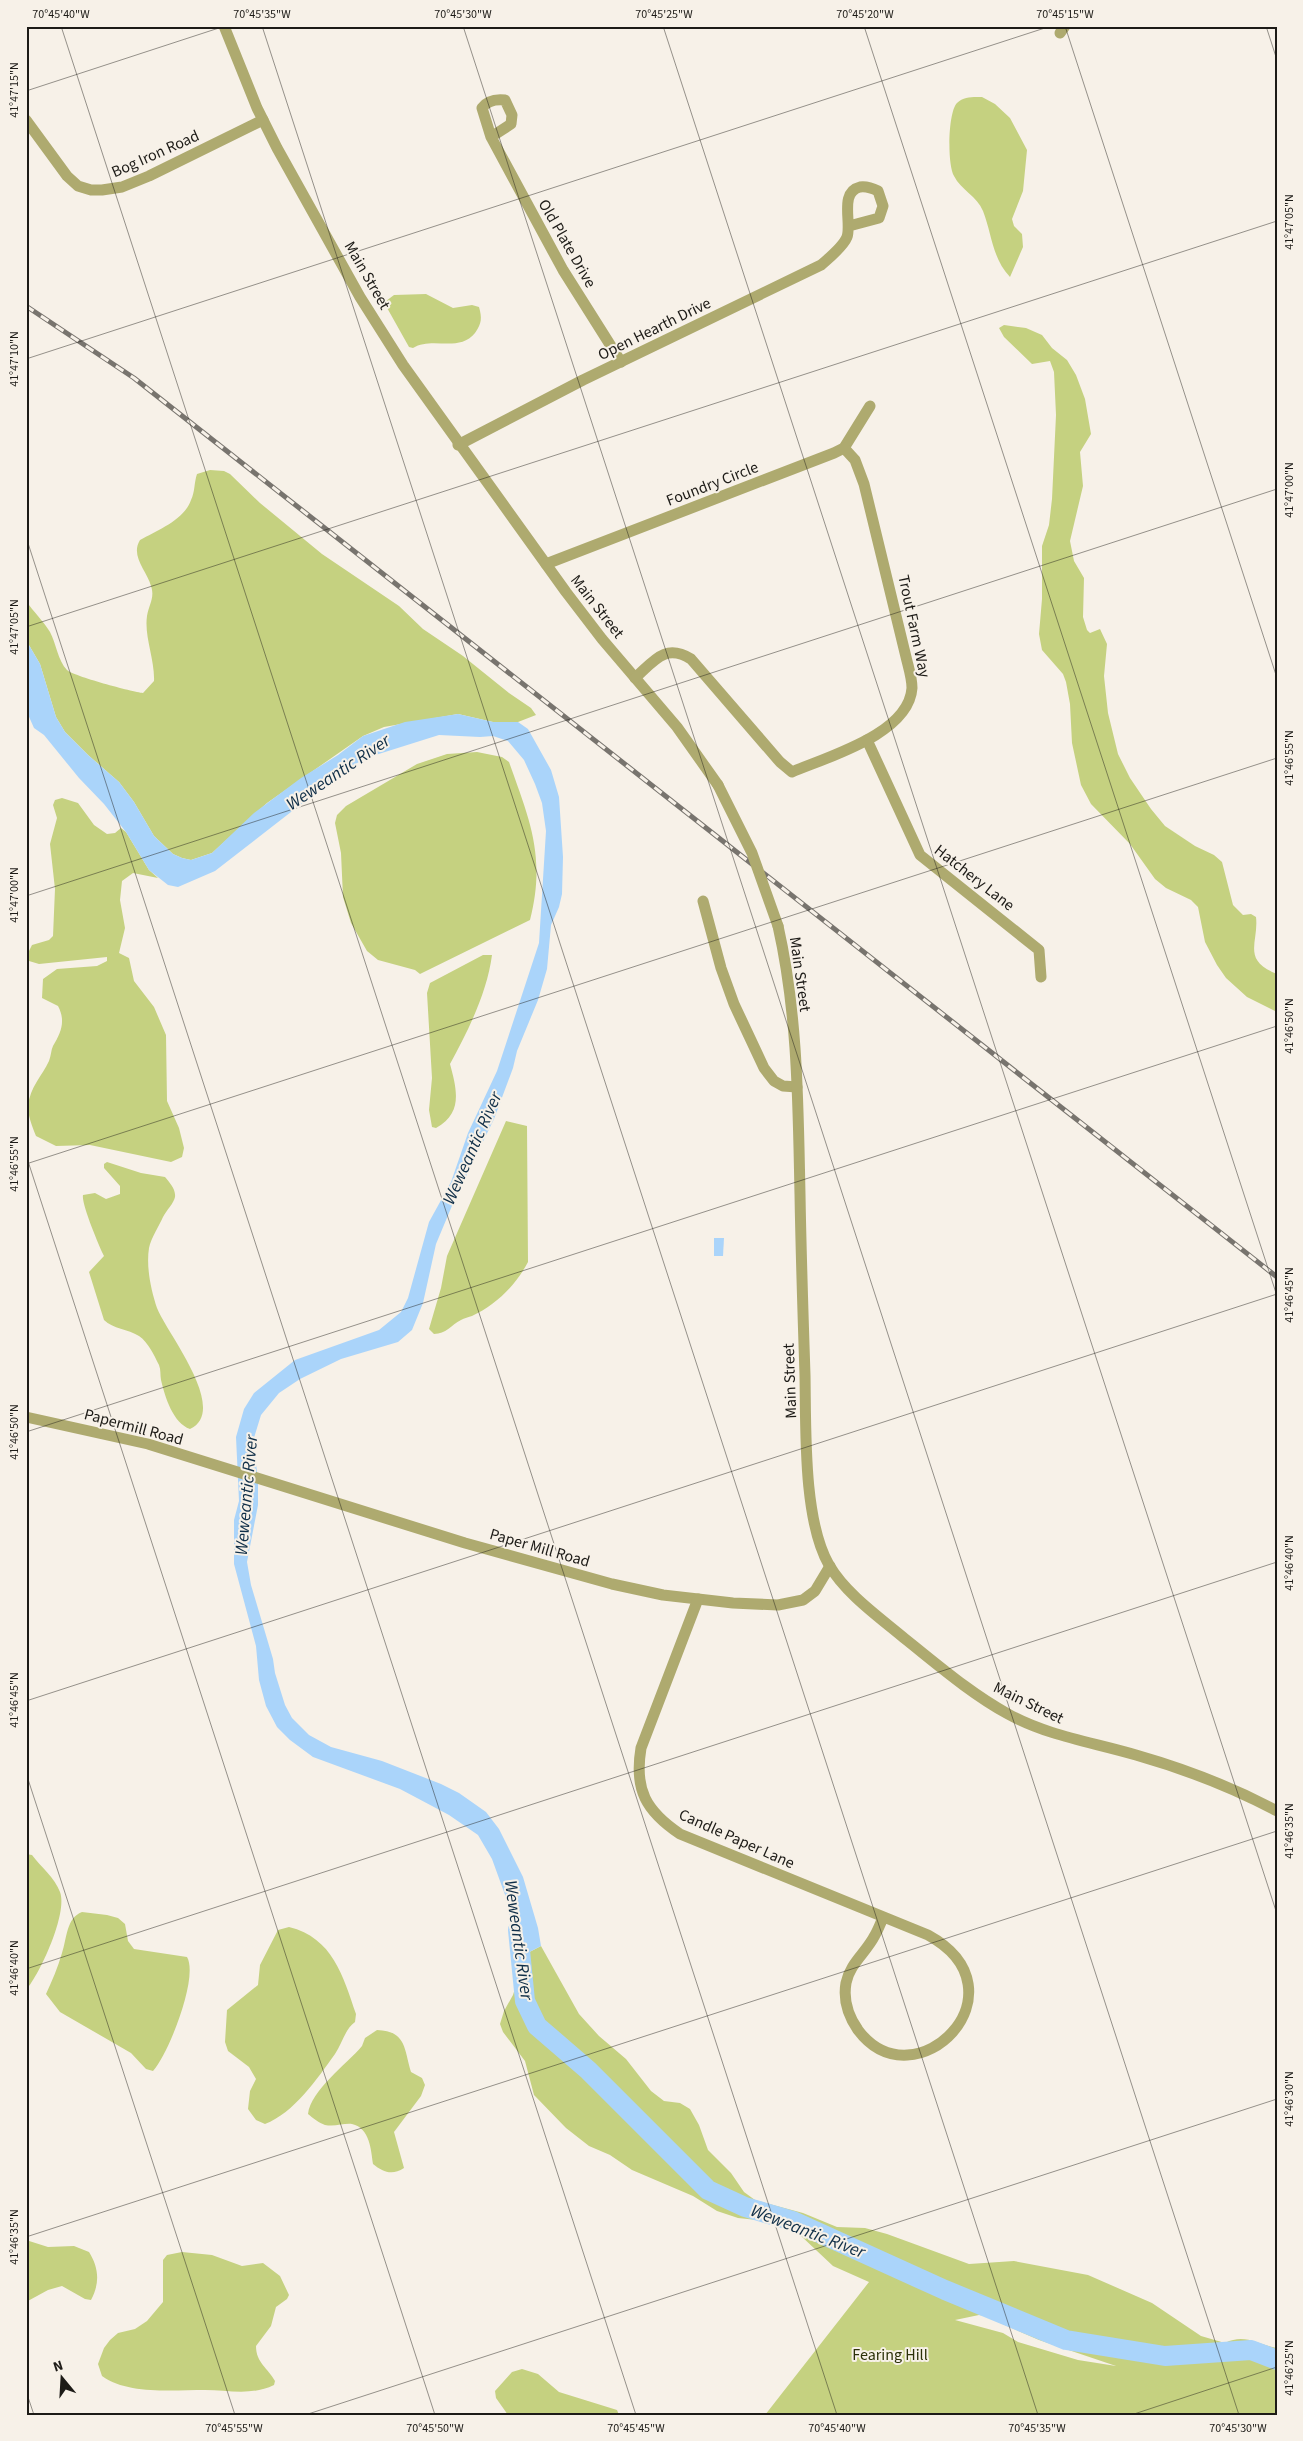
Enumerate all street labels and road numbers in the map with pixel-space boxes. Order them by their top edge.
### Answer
street label: Bog Iron Road [108,125,203,183]
street label: Old Plate Drive [533,195,601,292]
street label: Main Street [339,237,396,314]
street label: Open Hearth Drive [594,292,715,366]
street label: Foundry Circle [663,456,762,512]
street label: Main Street [565,570,630,644]
street label: Trout Farm Way [892,573,936,680]
street label: Hatchery Lane [930,839,1019,916]
street label: Main Street [784,935,816,1014]
street label: Main Street [778,1342,802,1419]
street label: Papermill Road [82,1403,186,1451]
street label: Paper Mill Road [487,1523,592,1573]
street label: Main Street [990,1676,1068,1730]
street label: Candle Paper Lane [675,1804,798,1874]

